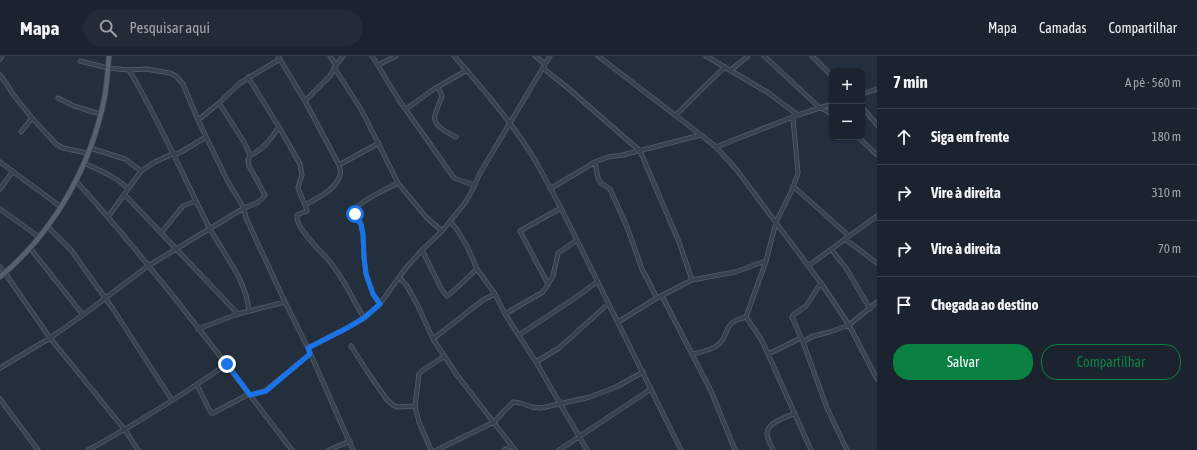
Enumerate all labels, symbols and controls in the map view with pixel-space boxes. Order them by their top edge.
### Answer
search box [83,10,363,46]
text: Mapa [20,17,59,39]
icon: search [97,17,119,39]
text: Pesquisar aqui [129,19,210,36]
text: Mapa [988,20,1017,36]
text: Camadas [1039,20,1087,36]
text: Compartilhar [1109,20,1177,36]
map controls [829,68,865,140]
button: + [829,68,865,104]
text: 7 min [893,72,928,92]
text: A pé · 560 m [1125,75,1181,90]
button: − [829,104,865,140]
icon: ahead [893,126,915,148]
text: Siga em frente [931,128,1009,145]
text: 180 m [1152,129,1181,144]
icon: right [893,182,915,204]
text: Vire à direita [931,184,1001,201]
text: 310 m [1152,185,1181,200]
route start [346,205,364,223]
icon: right [893,238,915,260]
text: Vire à direita [931,240,1001,257]
text: 70 m [1158,241,1181,256]
icon: arrive [893,294,915,316]
text: Chegada ao destino [931,296,1039,313]
button: Salvar [893,344,1033,380]
button: Compartilhar [1041,344,1181,380]
route end [218,355,236,373]

